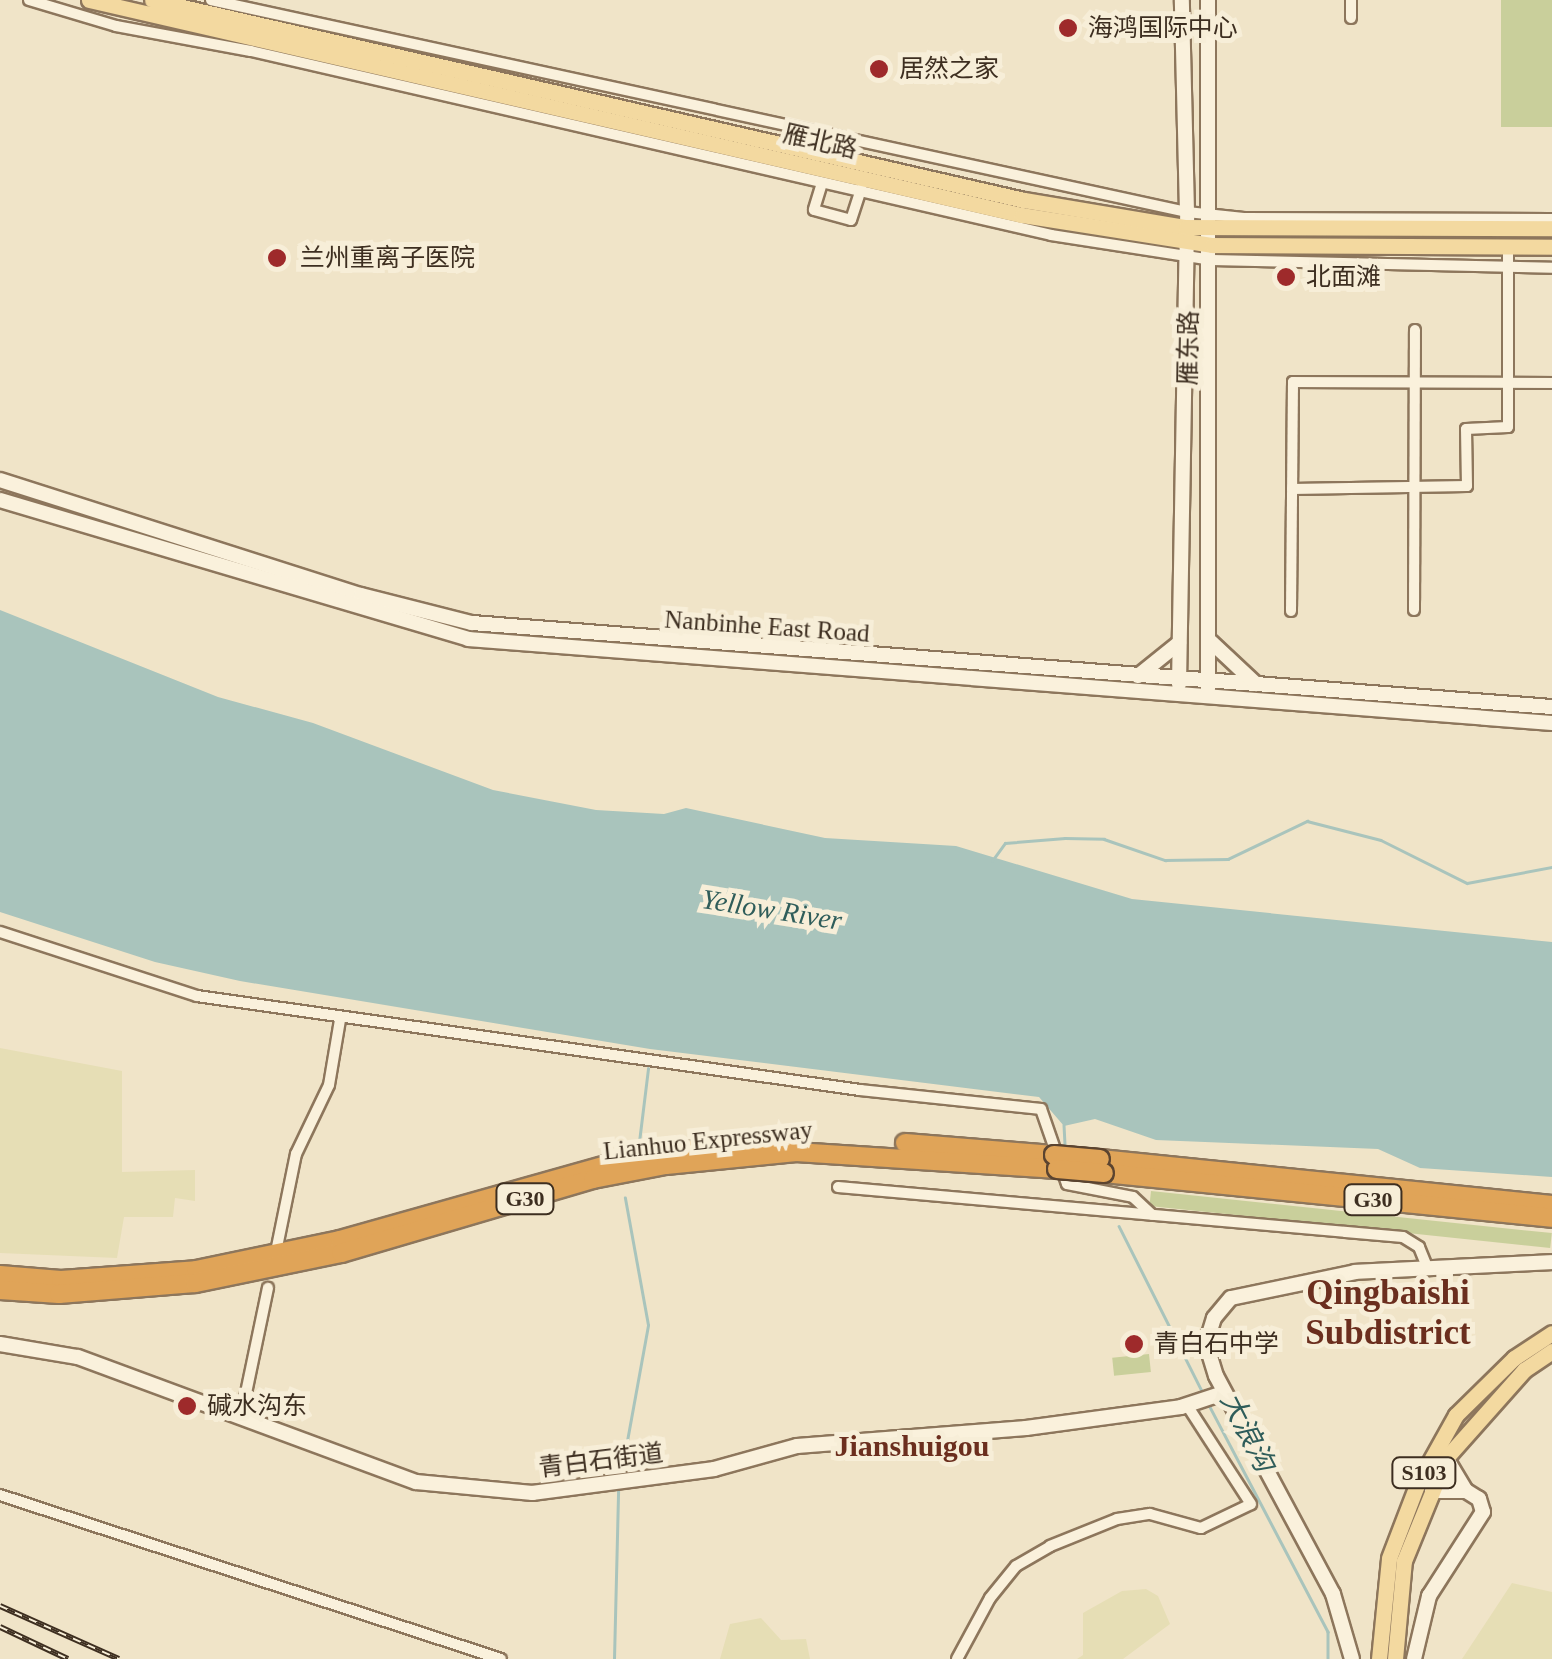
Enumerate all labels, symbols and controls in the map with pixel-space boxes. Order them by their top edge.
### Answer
place label: 海鸿国际中心 [1088,13,1238,43]
marker: 海鸿国际中心 [1057,17,1079,39]
place label: 居然之家 [899,54,999,84]
marker: 居然之家 [868,58,890,80]
street label: 雁北路 [780,119,860,165]
place label: 兰州重离子医院 [300,243,475,273]
marker: 兰州重离子医院 [264,245,290,271]
place label: 北面滩 [1306,262,1381,292]
marker: 北面滩 [1275,266,1297,288]
street label: 雁东路 [1173,310,1205,386]
street label: Nanbinhe East Road [663,605,871,649]
water label: Yellow River [700,882,844,938]
street label: Lianhuo Expressway [602,1115,814,1167]
road number: G30 [495,1182,555,1216]
road number: G30 [1343,1183,1403,1217]
district label: Qingbaishi Subdistrict [1305,1272,1471,1354]
place label: 青白石中学 [1154,1329,1279,1359]
marker: 青白石中学 [1123,1333,1145,1355]
water label: 大浪沟 [1213,1387,1281,1477]
place label: 碱水沟东 [207,1391,307,1421]
marker: 碱水沟东 [176,1395,198,1417]
district label: Jianshuigou [834,1428,990,1464]
street label: 青白石街道 [537,1438,665,1484]
road number: S103 [1389,1456,1459,1490]

